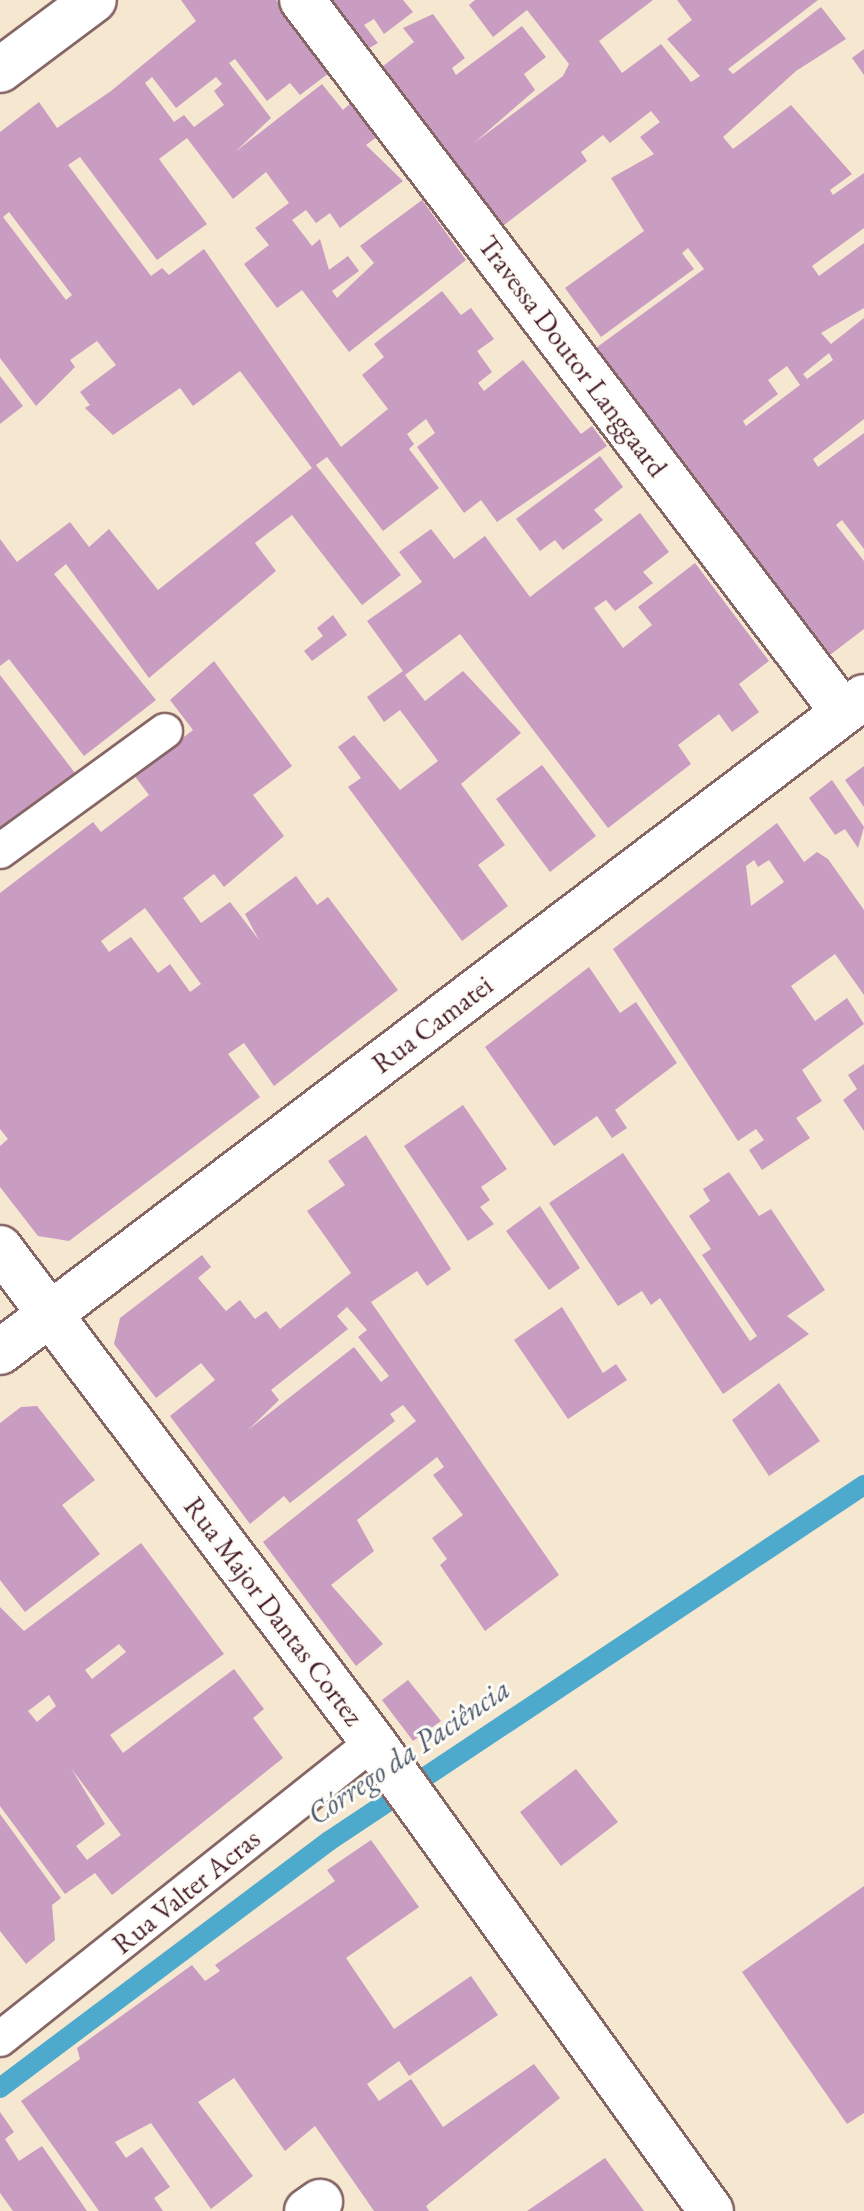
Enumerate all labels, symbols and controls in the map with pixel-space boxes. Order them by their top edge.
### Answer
street label: Travessa Doutor Langgaard [471,229,675,483]
street label: Rua Camatei [365,968,499,1080]
street label: Rua Major Dantas Cortez [177,1490,371,1732]
water label: Córrego da Paciência [301,1671,517,1833]
street label: Rua Valter Acras [105,1821,267,1961]

